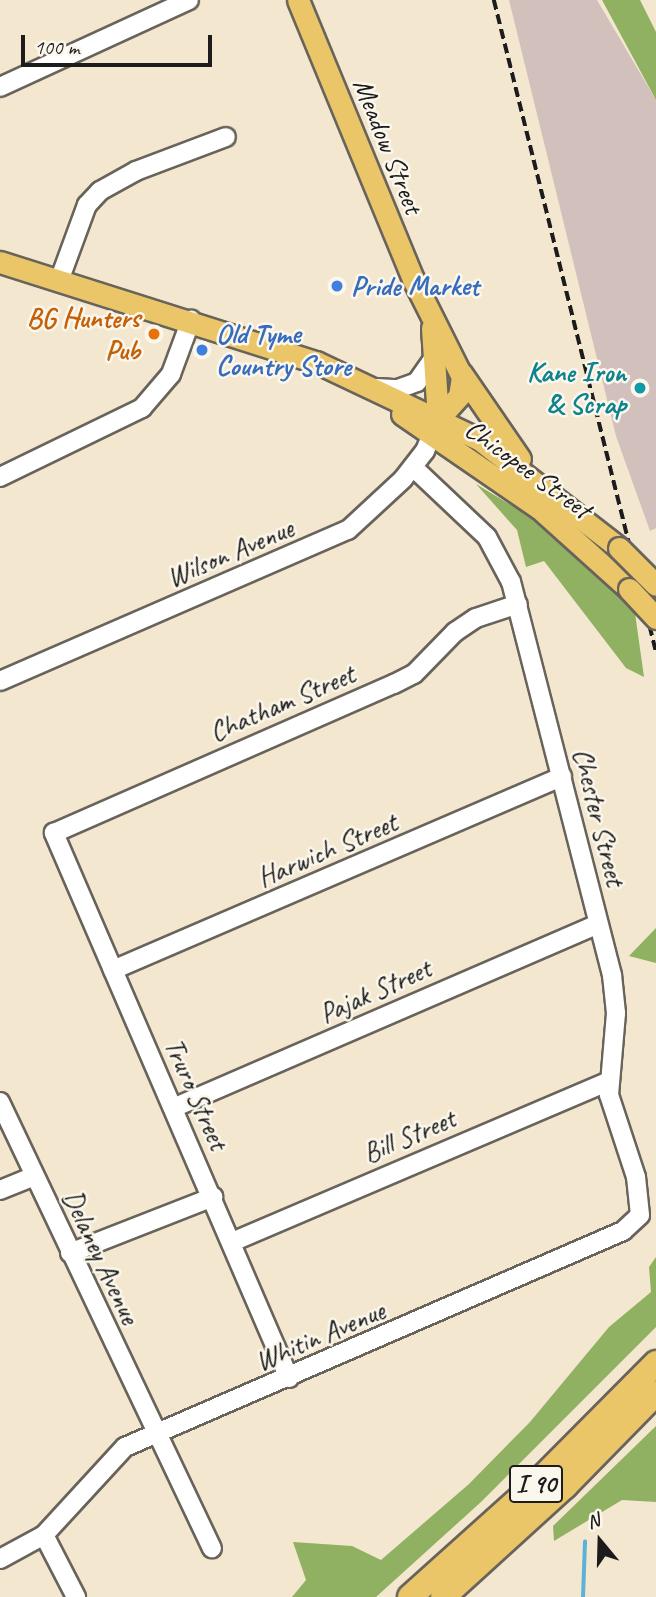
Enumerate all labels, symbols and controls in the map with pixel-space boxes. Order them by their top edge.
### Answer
scale bar [24,21,215,65]
text: 100 m [34,34,79,60]
street label: Meadow Street [346,73,430,219]
place label: Pride Market [351,269,479,303]
marker: Pride Market [329,278,345,294]
place label: BG Hunters Pub [27,301,140,367]
place label: Old Tyme Country Store [216,317,352,383]
marker: BG Hunters Pub [146,326,162,342]
marker: Old Tyme Country Store [194,342,210,358]
place label: Kane Iron & Scrap [527,355,626,421]
marker: Kane Iron & Scrap [632,380,648,396]
street label: Chicopee Street [458,412,598,526]
street label: Wilson Avenue [162,511,298,595]
street label: Chatham Street [204,657,360,749]
street label: Chester Street [566,744,632,890]
street label: Harwich Street [252,805,402,895]
street label: Pajak Street [314,951,436,1031]
street label: Truro Street [157,1033,235,1155]
street label: Bill Street [358,1102,460,1170]
street label: Delaney Avenue [55,1185,147,1329]
street label: Whitin Avenue [250,1294,390,1378]
road number: I 90 [508,1462,564,1506]
north arrow [565,1506,635,1576]
text: N [584,1508,603,1534]

